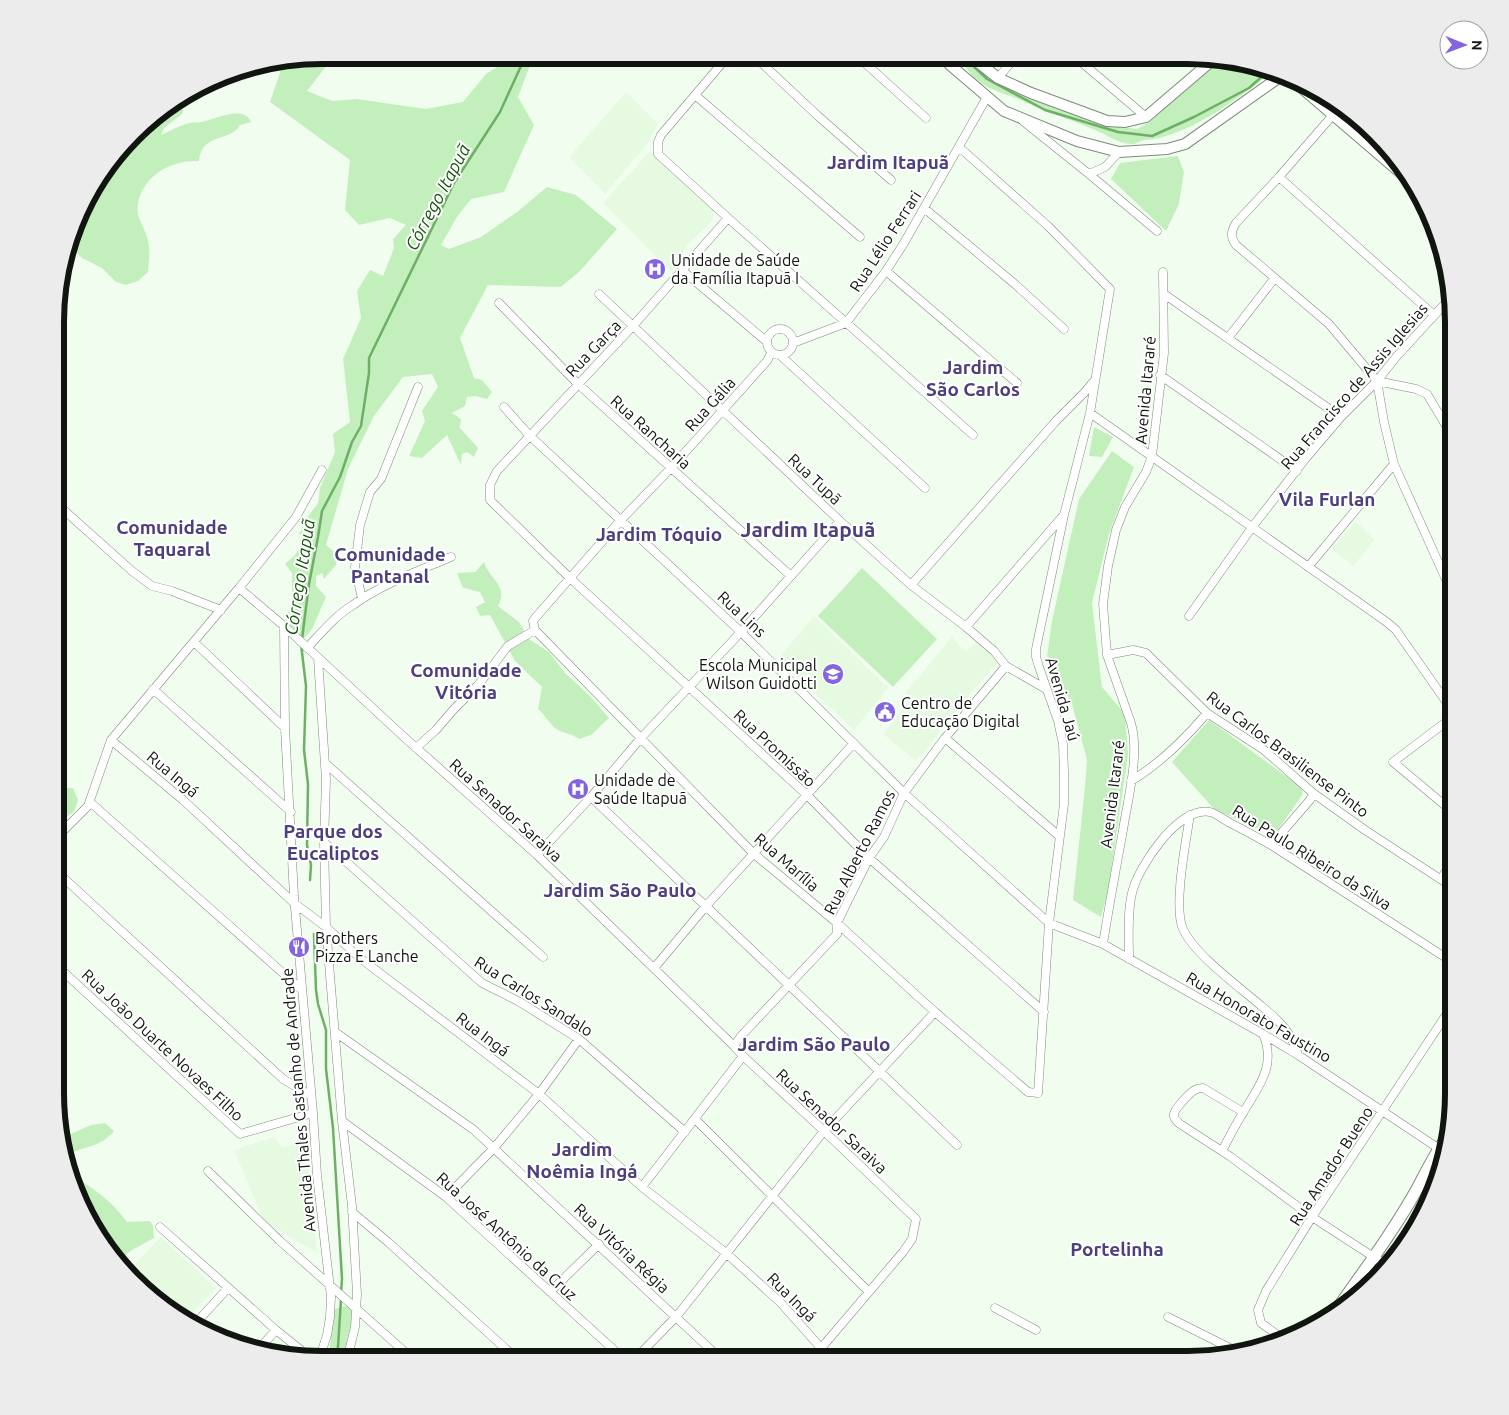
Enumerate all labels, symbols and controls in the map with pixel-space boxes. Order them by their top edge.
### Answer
north arrow [1439,20,1489,70]
text: N [1469,40,1485,51]
water label: Córrego Itapuã [401,140,473,253]
district label: Jardim Itapuã [827,151,949,173]
street label: Rua Lélio Ferrari [846,187,924,295]
place label: Unidade de Saúde da Família Itapuã I [671,251,800,287]
hospital icon: Unidade de Saúde da Família Itapuã I [643,257,667,281]
street label: Rua Francisco de Assis Iglesias [1277,299,1431,473]
street label: Rua Garça [562,316,624,380]
street label: Avenida Itararé [1131,335,1159,445]
district label: Jardim São Carlos [926,356,1020,400]
street label: Rua Gália [681,373,739,435]
street label: Rua Rancharia [607,391,695,473]
street label: Rua Tupã [785,450,845,508]
district label: Vila Furlan [1279,488,1375,510]
district label: Comunidade Taquaral [116,516,228,560]
water label: Córrego Itapuã [280,517,318,636]
district label: Jardim Itapuã [740,517,876,541]
district label: Jardim Tóquio [596,523,722,545]
district label: Comunidade Pantanal [334,543,446,587]
street label: Rua Lins [714,587,770,641]
street label: Avenida Jaú [1042,655,1084,743]
place label: Escola Municipal Wilson Guidotti [699,656,817,692]
district label: Comunidade Vitória [410,659,522,703]
school or university icon: Escola Municipal Wilson Guidotti [821,662,845,686]
street label: Rua Carlos Brasiliense Pinto [1203,687,1373,821]
place label: Centro de Educação Digital [901,694,1020,730]
public building icon: Centro de Educação Digital [873,700,897,724]
street label: Rua Promissão [730,706,820,790]
street label: Avenida Itararé [1096,739,1128,849]
street label: Rua Ingá [144,747,202,801]
street label: Rua Senador Saraiva [446,755,566,865]
place label: Unidade de Saúde Itapuã [594,771,687,807]
hospital icon: Unidade de Saúde Itapuã [566,777,590,801]
street label: Rua Alberto Ramos [820,787,898,917]
street label: Rua Paulo Ribeiro da Silva [1229,801,1395,913]
district label: Parque dos Eucaliptos [283,820,383,864]
street label: Rua Marília [751,829,823,895]
district label: Jardim São Paulo [544,879,696,901]
place label: Brothers Pizza E Lanche [315,929,419,965]
restaurant icon: Brothers Pizza E Lanche [287,935,311,959]
street label: Rua Carlos Sandalo [471,952,597,1040]
street label: Rua João Duarte Novaes Filho [79,965,247,1125]
street label: Avenida Thales Castanho de Andrade [277,967,319,1233]
street label: Rua Honorato Faustino [1183,968,1335,1066]
street label: Rua Ingá [453,1008,513,1060]
district label: Jardim São Paulo [738,1033,890,1055]
street label: Rua Senador Saraiva [773,1065,891,1177]
street label: Rua Amador Bueno [1286,1103,1376,1229]
district label: Jardim Noêmia Ingá [526,1138,638,1182]
street label: Rua José Antônio da Cruz [433,1168,581,1304]
street label: Rua Vitória Régia [571,1199,673,1297]
district label: Portelinha [1070,1238,1164,1260]
street label: Rua Ingá [764,1269,820,1325]

